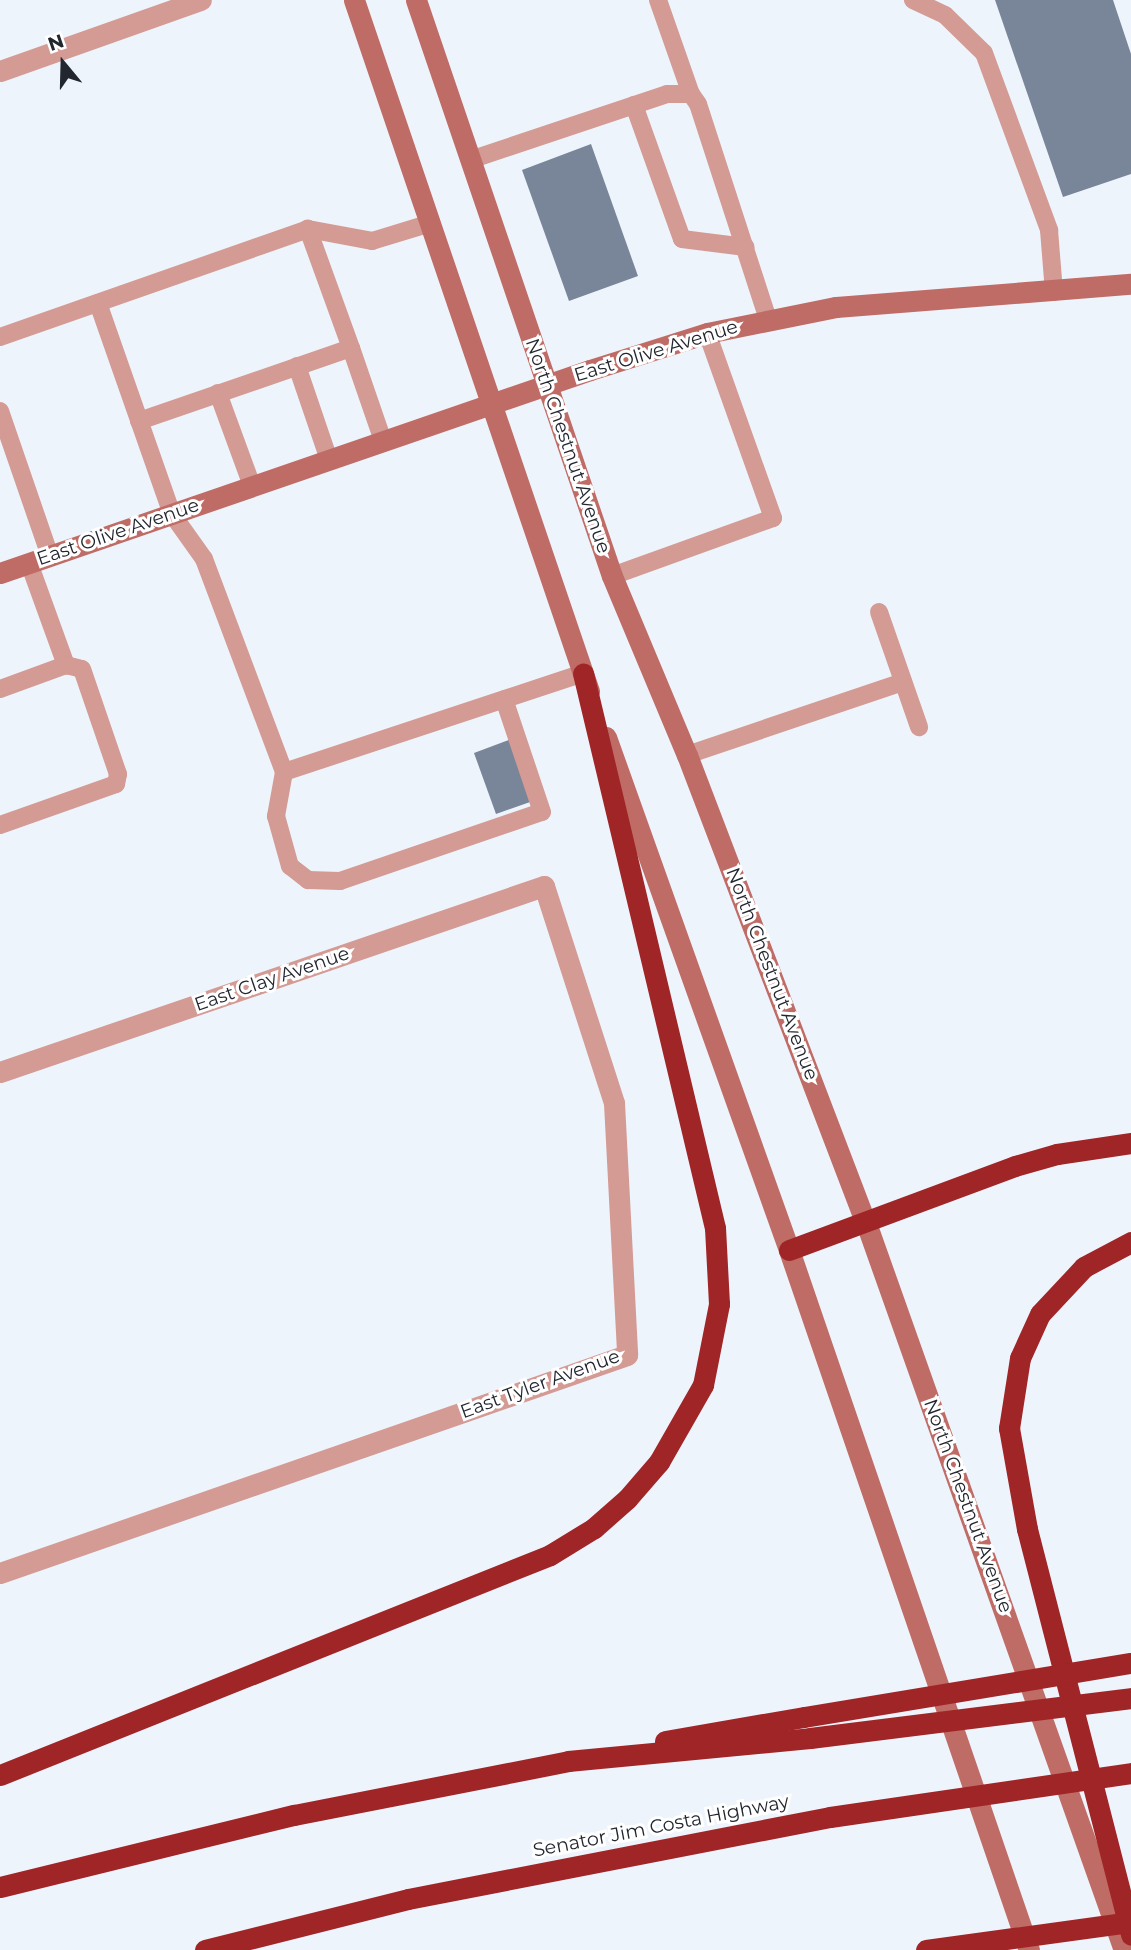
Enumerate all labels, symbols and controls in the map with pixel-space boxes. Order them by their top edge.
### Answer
north arrow [28,28,98,98]
text: N [45,29,67,56]
street label: East Olive Avenue [571,315,741,387]
street label: North Chestnut Avenue [520,336,616,556]
street label: East Olive Avenue [34,494,202,570]
street label: North Chestnut Avenue [721,865,823,1083]
street label: East Clay Avenue [192,942,352,1016]
street label: East Tyler Avenue [457,1345,623,1423]
street label: North Chestnut Avenue [919,1396,1017,1616]
street label: Senator Jim Costa Highway [531,1790,791,1862]

